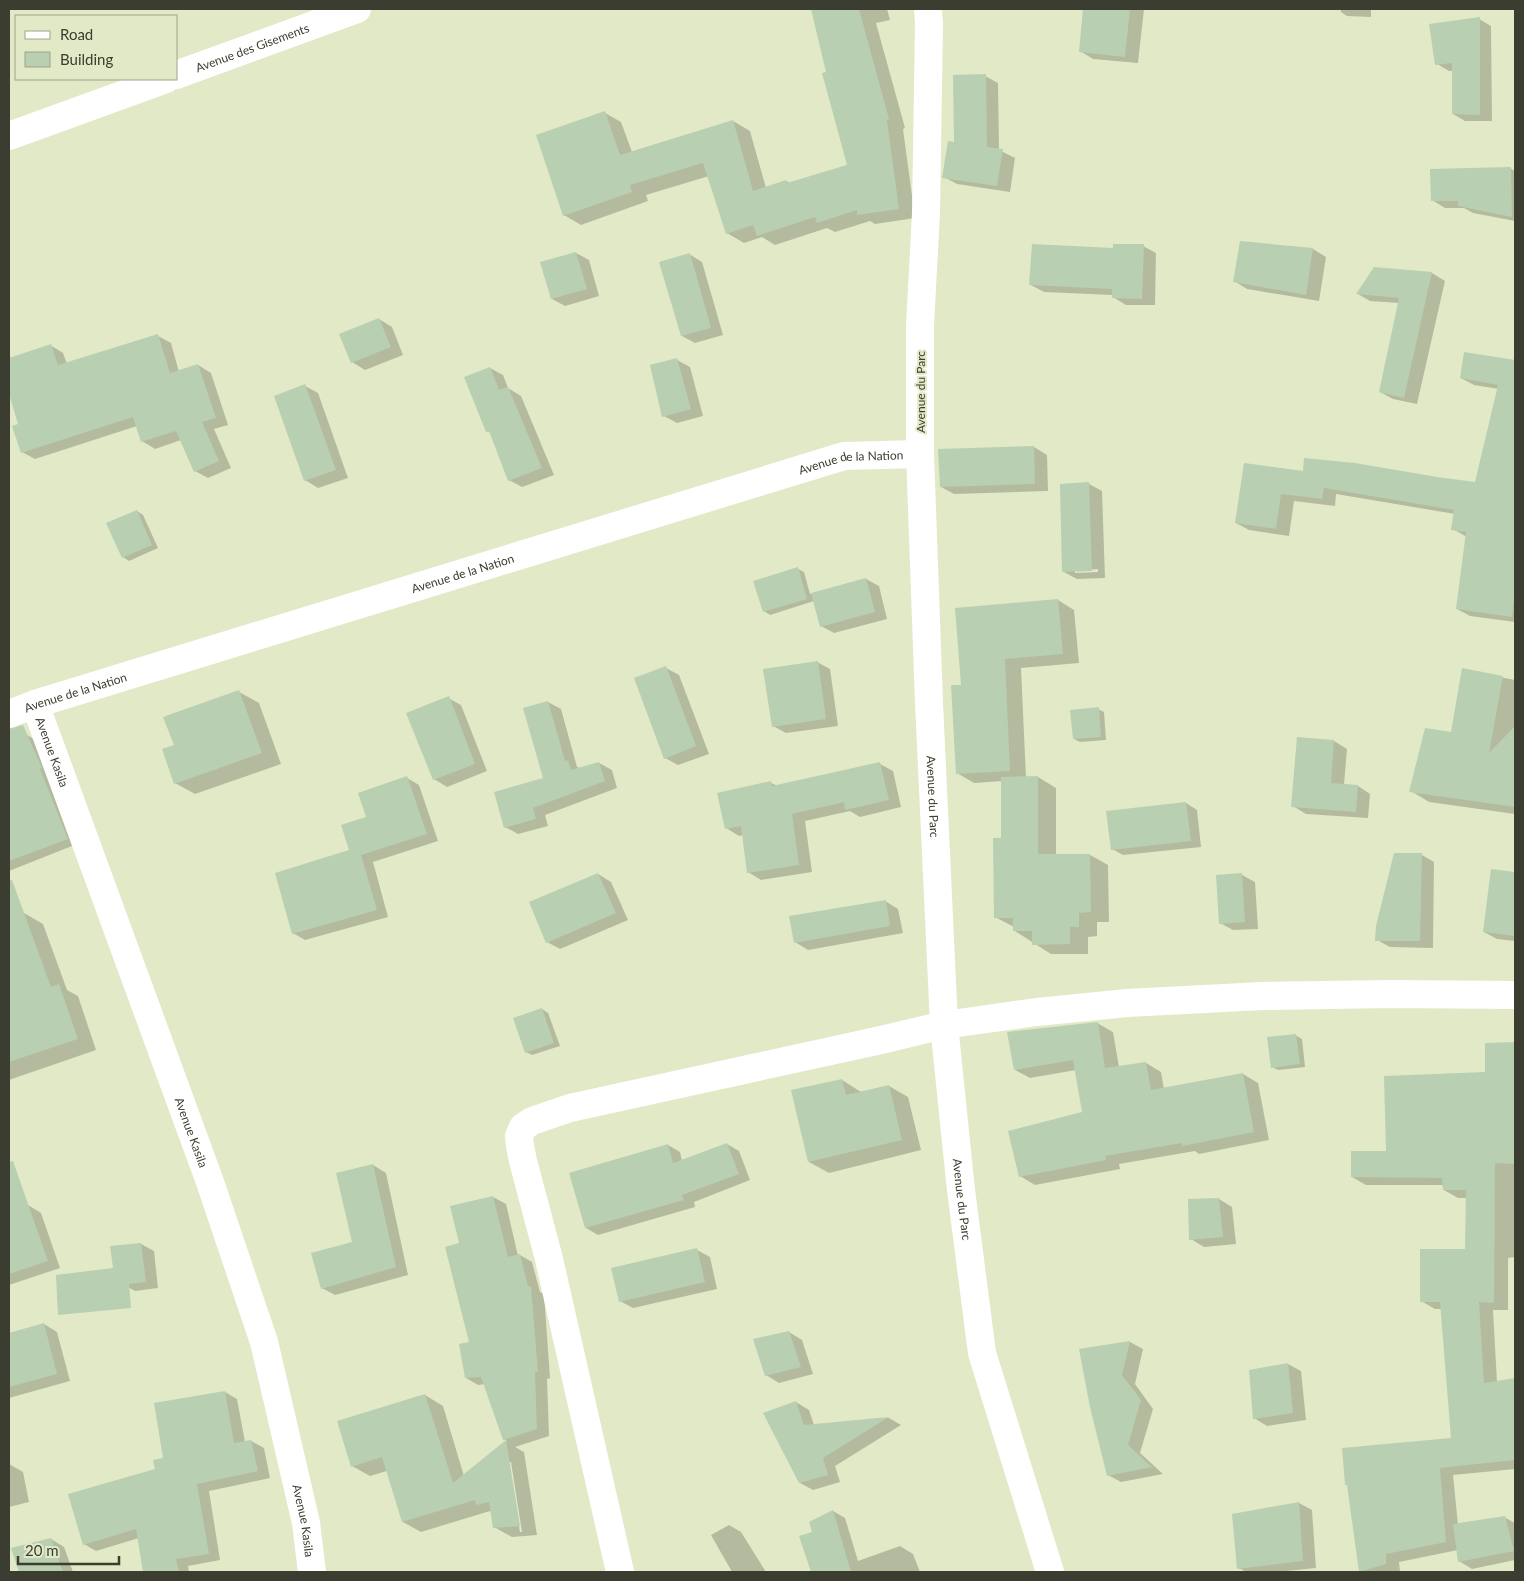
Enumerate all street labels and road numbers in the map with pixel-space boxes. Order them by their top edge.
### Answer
street label: Avenue des Gisements [193,20,311,75]
street label: Avenue du Parc [913,351,928,433]
street label: Avenue de la Nation [797,447,904,477]
street label: Avenue de la Nation [409,550,516,596]
street label: Avenue de la Nation [22,669,128,715]
street label: Avenue Kasila [33,715,72,789]
street label: Avenue du Parc [924,755,943,838]
street label: Avenue Kasila [172,1095,211,1169]
street label: Avenue du Parc [950,1158,975,1241]
street label: Avenue Kasila [290,1483,318,1558]

